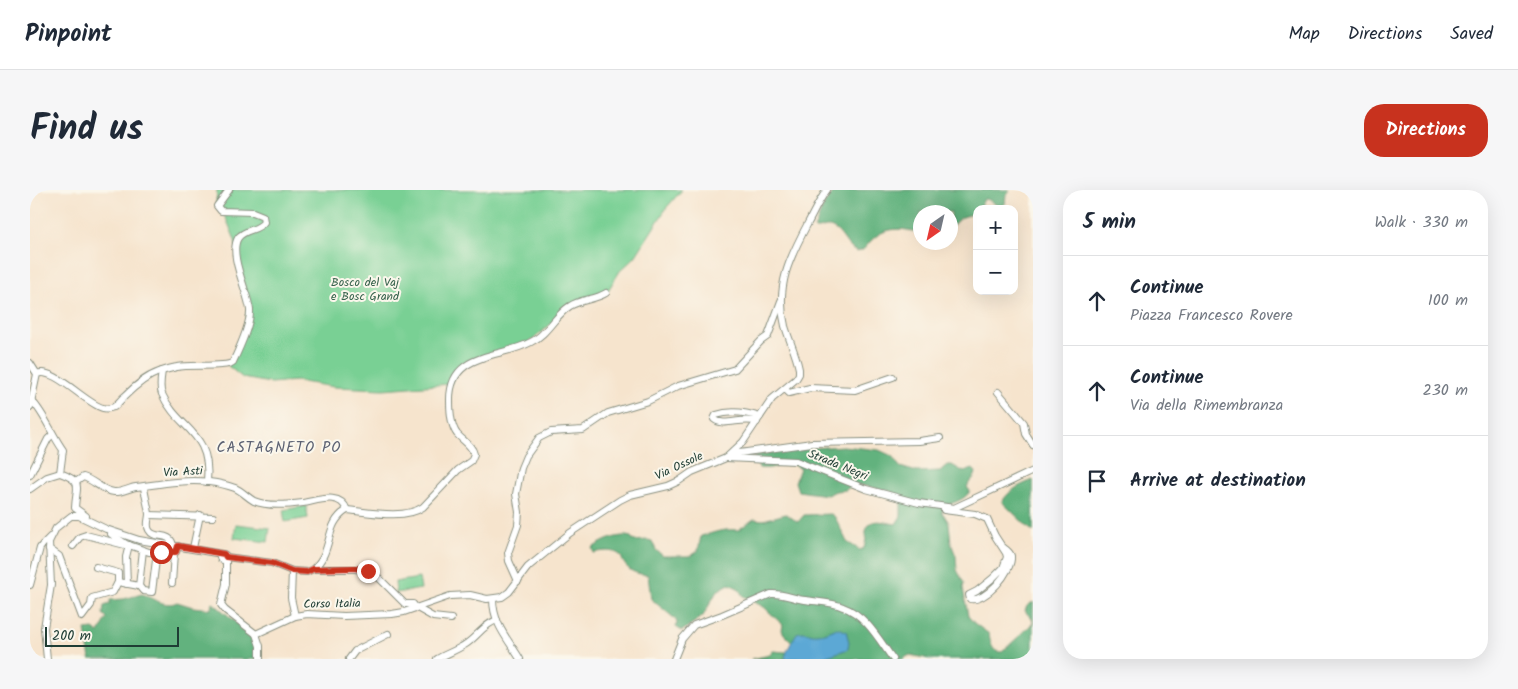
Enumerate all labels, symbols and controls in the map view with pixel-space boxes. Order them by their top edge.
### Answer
text: Pinpoint [25,15,112,54]
text: Map [1288,20,1320,49]
text: Directions [1348,20,1422,49]
text: Saved [1450,20,1493,49]
text: Find us [30,102,143,158]
button: Directions [1364,104,1488,157]
north arrow [913,205,958,250]
map controls [973,205,1018,295]
button: + [973,205,1018,250]
text: 5 min [1083,206,1136,239]
text: Walk · 330 m [1375,210,1468,235]
button: − [973,250,1018,295]
park label: Bosco del Vaj e Bosc Grand [331,273,400,306]
text: Continue [1130,273,1203,303]
icon: ahead [1083,287,1111,315]
text: 100 m [1428,288,1468,313]
text: Piazza Francesco Rovere [1130,303,1293,328]
text: Continue [1130,363,1203,393]
icon: ahead [1083,377,1111,405]
text: 230 m [1422,378,1468,403]
text: Via della Rimembranza [1130,393,1283,418]
district label: CASTAGNETO PO [217,436,341,460]
street label: Strada Negri [805,444,872,486]
street label: Via Ossole [652,446,707,485]
street label: Via Asti [163,461,204,483]
text: Arrive at destination [1130,466,1306,496]
icon: arrive [1083,467,1111,495]
route start [150,541,173,564]
route end [357,560,380,583]
street label: Corso Italia [303,594,361,614]
scale bar [45,624,179,647]
text: 200 m [52,625,91,647]

